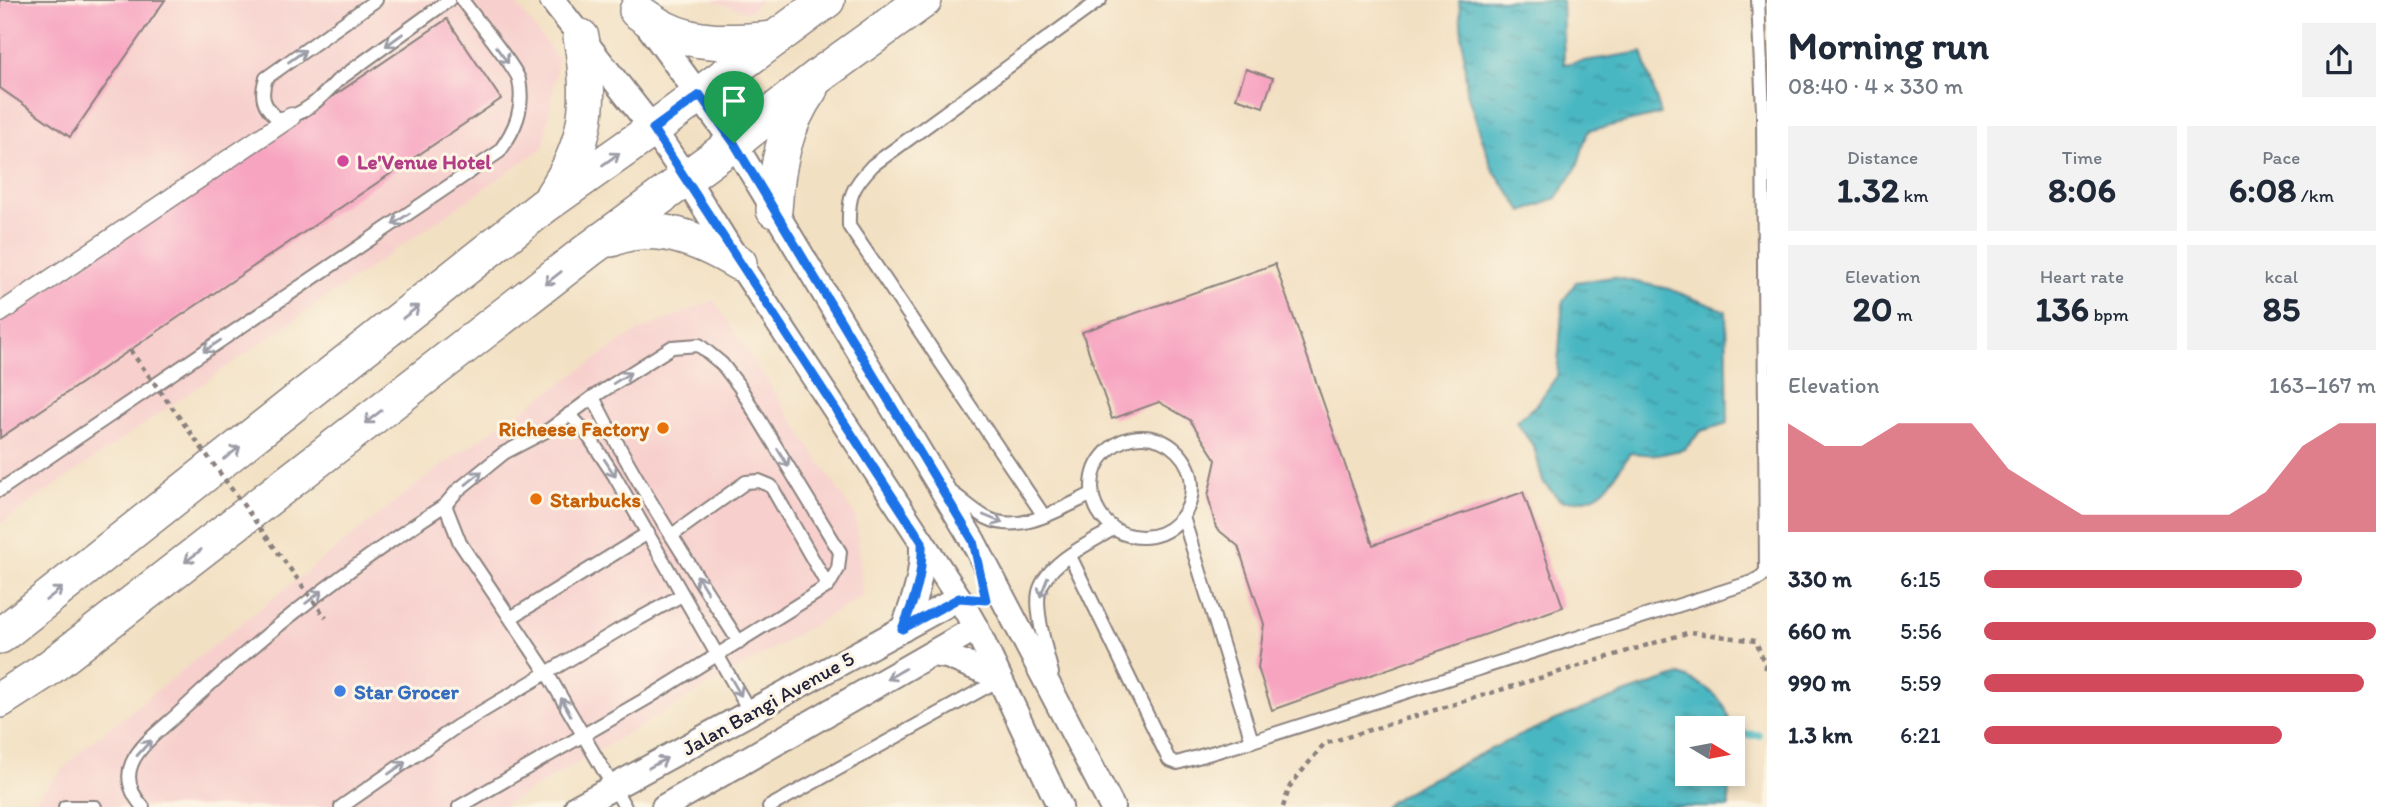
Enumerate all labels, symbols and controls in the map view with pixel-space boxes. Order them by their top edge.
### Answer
text: Morning run [1788,23,1989,69]
button: share [2302,23,2376,97]
one-way arrow [385,33,404,47]
one-way arrow [495,45,509,64]
one-way arrow [287,49,306,63]
pin [704,71,764,143]
text: 08:40 · 4 × 330 m [1788,72,1963,100]
icon: arrive [715,82,753,120]
text: Distance [1847,146,1918,169]
text: Time [2062,146,2102,169]
text: Pace [2262,146,2300,169]
place label: Le'Venue Hotel [357,149,492,174]
one-way arrow [601,152,620,166]
marker: Le'Venue Hotel [335,153,351,169]
text: 1.32 [1837,169,1899,211]
text: 8:06 [2048,169,2116,211]
text: 6:08 [2229,169,2297,211]
text: km [1899,184,1929,207]
text: /km [2297,184,2334,207]
one-way arrow [392,212,411,226]
text: Elevation [1845,265,1920,288]
text: Heart rate [2040,265,2124,288]
text: kcal [2264,265,2298,288]
one-way arrow [544,270,563,285]
text: 20 [1853,288,1893,330]
text: 136 [2035,288,2089,330]
text: 85 [2263,288,2300,330]
text: m [1893,303,1913,326]
text: bpm [2089,303,2129,326]
one-way arrow [401,304,419,319]
one-way arrow [203,339,223,353]
one-way arrow [611,370,631,384]
text: Elevation [1788,371,1879,399]
text: 163–167 m [2269,371,2376,399]
one-way arrow [364,409,383,424]
place label: Richeese Factory [498,416,649,442]
marker: Richeese Factory [655,420,671,436]
one-way arrow [222,445,241,460]
one-way arrow [776,447,790,467]
one-way arrow [603,458,617,478]
one-way arrow [464,470,482,485]
place label: Starbucks [550,487,641,512]
marker: Starbucks [528,491,544,507]
one-way arrow [982,514,1004,527]
one-way arrow [184,549,203,564]
text: 330 m [1788,565,1852,593]
text: 6:15 [1900,565,1941,593]
one-way arrow [695,575,709,595]
one-way arrow [1036,575,1049,597]
one-way arrow [44,586,62,602]
one-way arrow [304,590,323,604]
text: 660 m [1788,617,1851,645]
text: 5:56 [1900,617,1942,645]
street label: Jalan Bangi Avenue 5 [678,645,858,761]
one-way arrow [886,668,906,682]
text: 990 m [1788,669,1851,697]
text: 5:59 [1900,669,1942,697]
one-way arrow [729,676,743,696]
place label: Star Grocer [354,679,460,704]
marker: Star Grocer [332,683,348,699]
one-way arrow [559,697,572,718]
north arrow [1675,716,1745,786]
map controls [1675,716,1745,786]
text: 1.3 km [1788,721,1852,749]
text: 6:21 [1900,721,1941,749]
one-way arrow [136,739,152,757]
one-way arrow [647,755,668,769]
one-way arrow [387,761,406,775]

